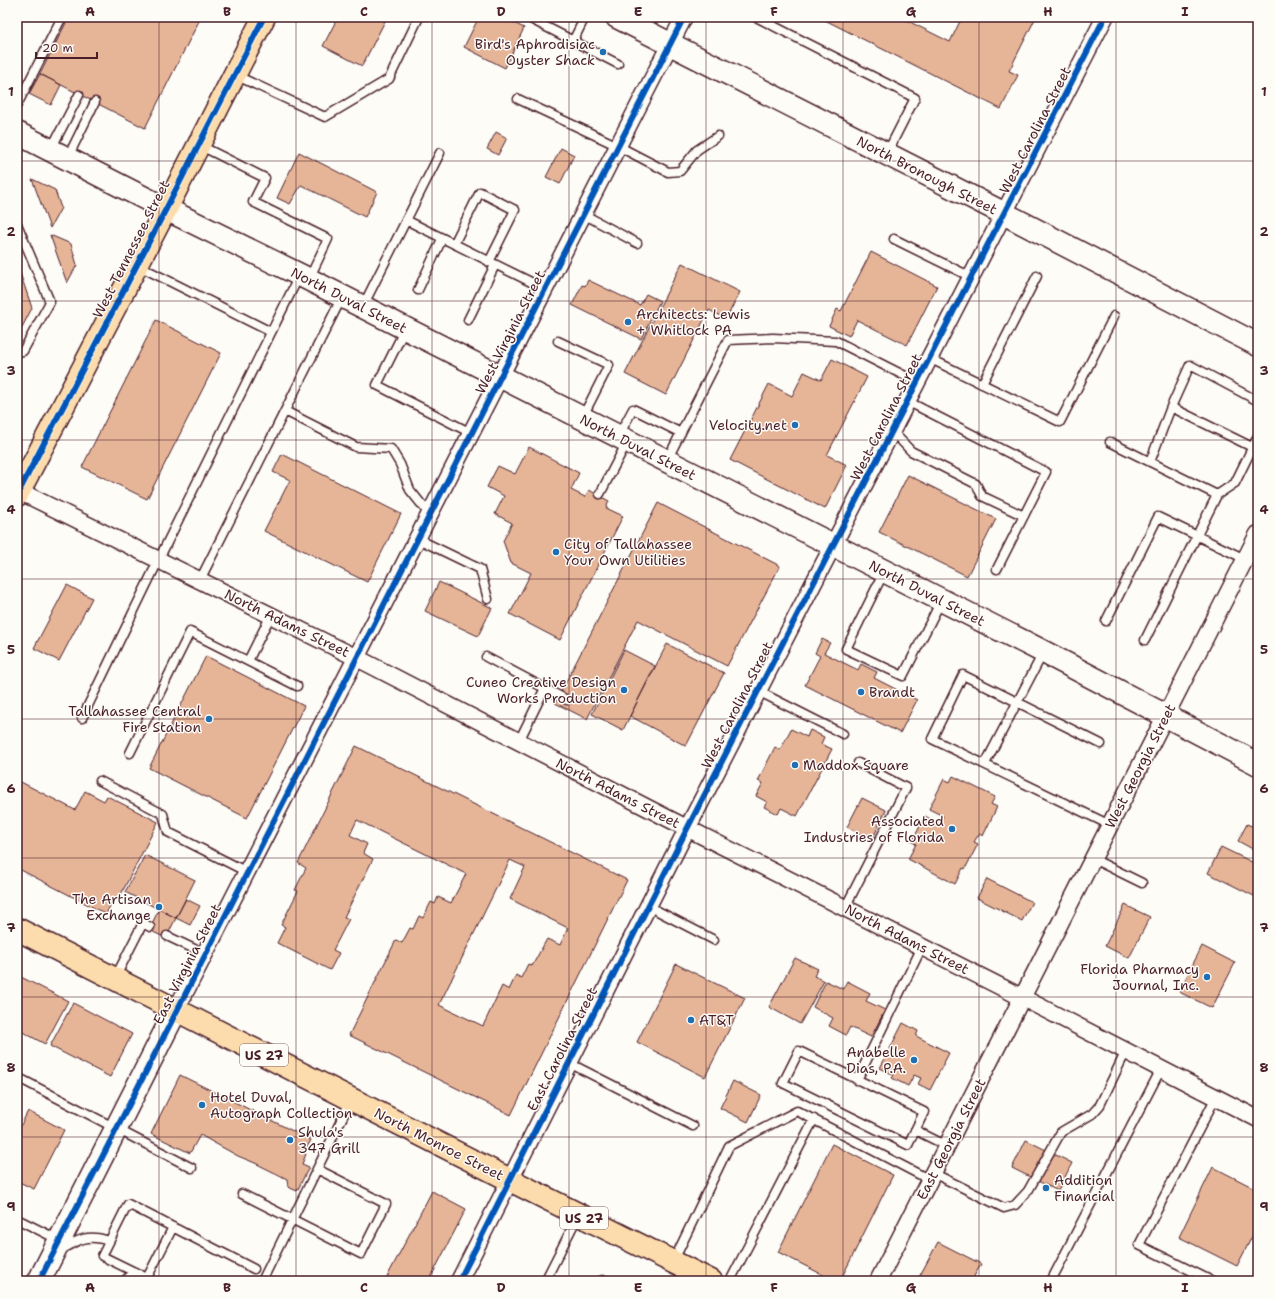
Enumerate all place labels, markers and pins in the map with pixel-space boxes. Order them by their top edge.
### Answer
place label: Bird's Aphrodisiac Oyster Shack [475,35,595,69]
marker: Bird's Aphrodisiac Oyster Shack [598,47,608,57]
place label: Architects: Lewis + Whitlock PA [636,305,750,339]
marker: Architects: Lewis + Whitlock PA [623,317,633,327]
place label: Velocity.net [709,416,787,434]
marker: Velocity.net [790,420,800,430]
place label: City of Tallahassee Your Own Utilities [564,535,692,569]
marker: City of Tallahassee Your Own Utilities [551,547,561,557]
place label: Cuneo Creative Design Works Production [466,673,616,707]
place label: Brandt [869,683,915,701]
marker: Cuneo Creative Design Works Production [619,685,629,695]
marker: Brandt [856,687,866,697]
place label: Tallahassee Central Fire Station [68,702,202,736]
marker: Tallahassee Central Fire Station [204,714,214,724]
place label: Maddox Square [803,756,909,774]
marker: Maddox Square [790,760,800,770]
place label: Associated Industries of Florida [804,812,944,846]
marker: Associated Industries of Florida [947,824,957,834]
place label: The Artisan Exchange [72,890,151,924]
marker: The Artisan Exchange [154,902,164,912]
place label: Florida Pharmacy Journal, Inc. [1080,960,1199,994]
marker: Florida Pharmacy Journal, Inc. [1202,972,1212,982]
place label: AT&T [699,1011,734,1029]
marker: AT&T [686,1015,696,1025]
place label: Anabelle Dias, P.A. [846,1043,906,1077]
marker: Anabelle Dias, P.A. [909,1055,919,1065]
place label: Hotel Duval, Autograph Collection [210,1088,353,1122]
marker: Hotel Duval, Autograph Collection [197,1100,207,1110]
place label: Shula's 347 Grill [298,1123,360,1157]
marker: Shula's 347 Grill [285,1135,295,1145]
place label: Addition Financial [1054,1171,1115,1205]
marker: Addition Financial [1041,1183,1051,1193]

